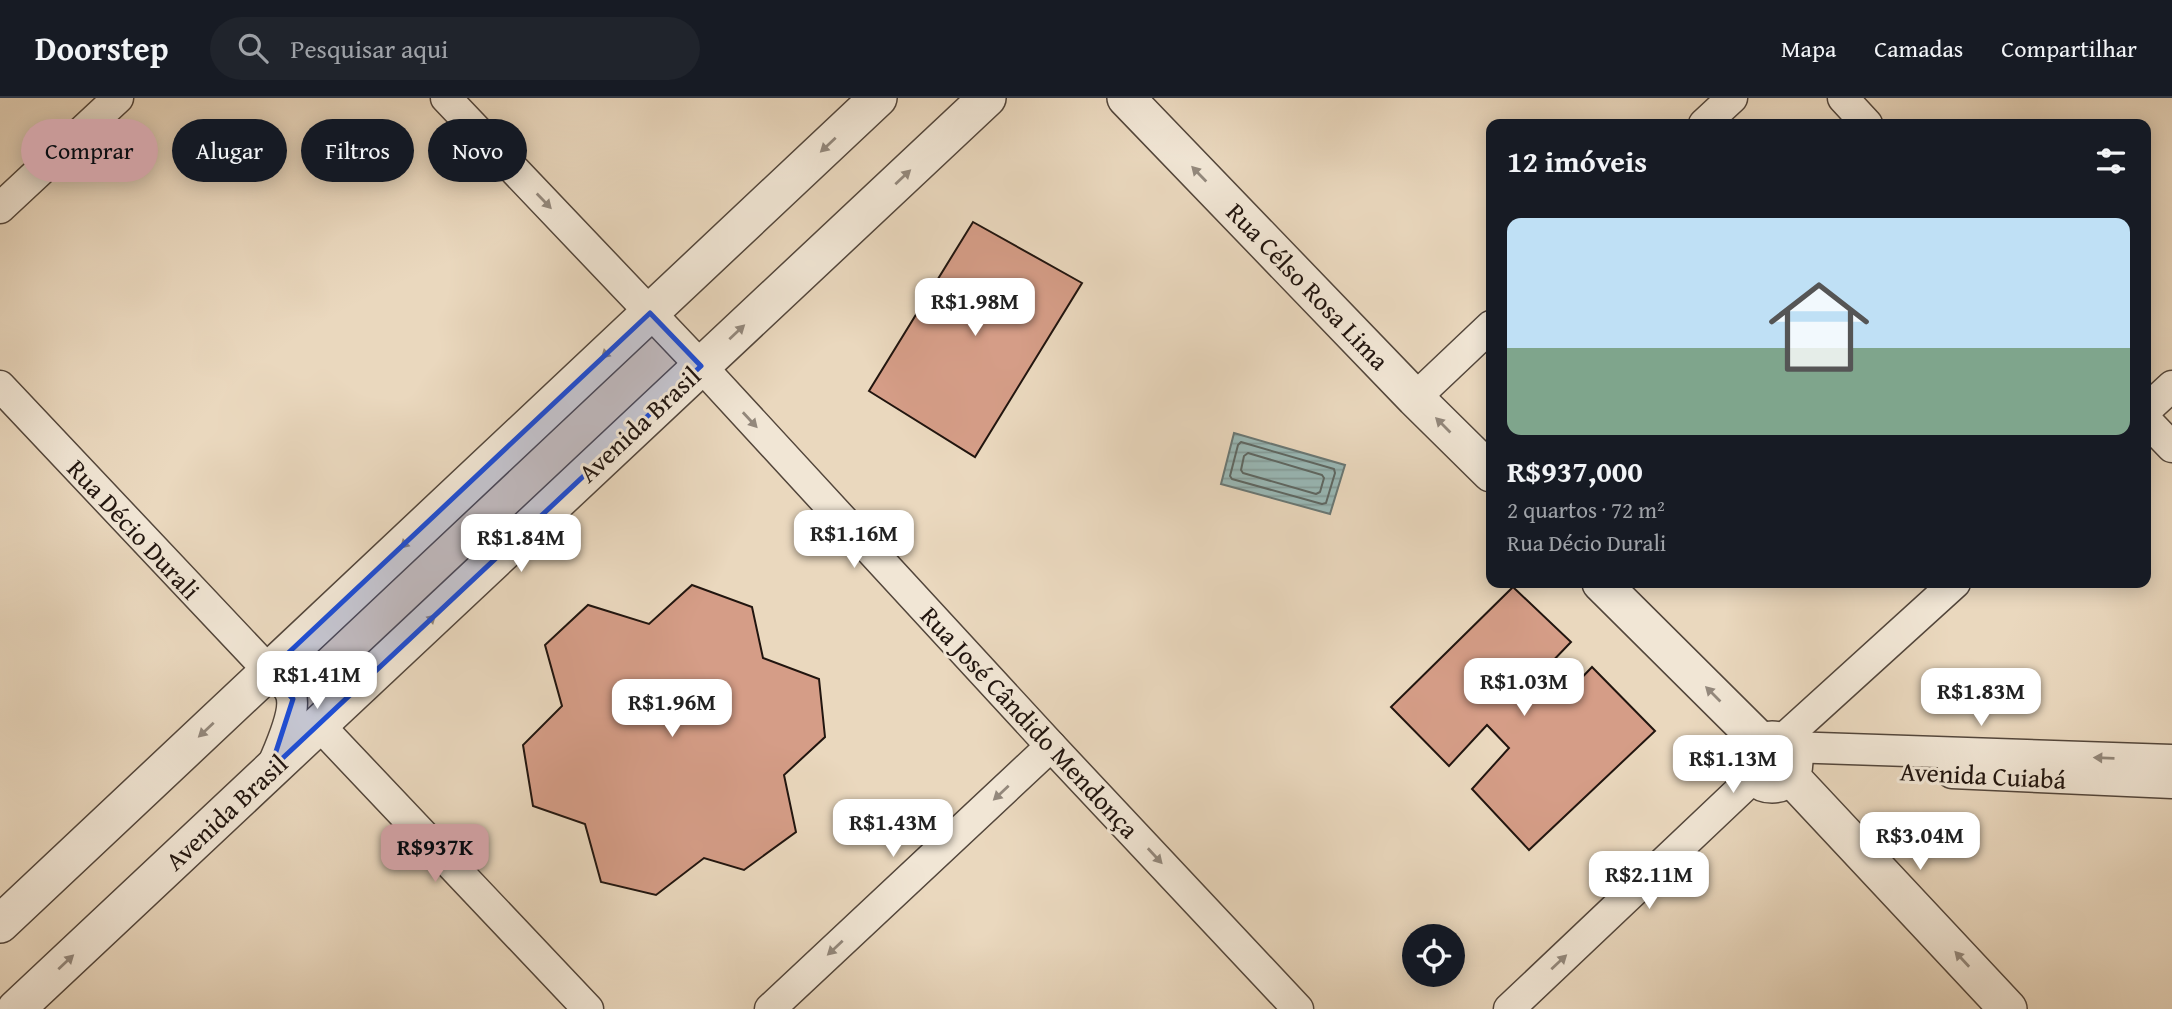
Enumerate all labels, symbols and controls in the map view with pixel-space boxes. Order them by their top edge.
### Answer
search box [210,17,700,80]
text: Doorstep [35,24,168,72]
icon: search [234,29,272,67]
text: Pesquisar aqui [290,29,448,68]
text: Mapa [1781,31,1836,66]
text: Camadas [1874,31,1963,66]
text: Compartilhar [2001,31,2137,66]
chip: Comprar [21,119,158,182]
chip: Alugar [172,119,287,182]
chip: Filtros [301,119,414,182]
chip: Novo [428,119,527,182]
one-way arrow [820,136,837,152]
text: 12 imóveis [1507,139,1647,183]
icon: filters [2092,142,2130,180]
one-way arrow [1191,165,1208,182]
one-way arrow [894,169,911,185]
one-way arrow [535,192,551,209]
street label: Rua Célso Rosa Lima [1218,193,1399,379]
icon: home [1756,264,1882,390]
pin: R$1.98M [910,278,1040,338]
text: R$1.98M [931,284,1019,317]
one-way arrow [728,325,745,341]
one-way arrow [600,343,618,359]
street label: Avenida Brasil [569,357,709,491]
one-way arrow [742,411,758,428]
one-way arrow [1435,417,1451,434]
text: R$937,000 [1507,449,1643,493]
street label: Rua Décio Durali [58,450,210,608]
text: 2 quartos · 72 m² [1507,493,1665,526]
pin: R$1.16M [789,510,919,570]
pin: R$1.84M [456,514,586,574]
text: R$1.16M [810,516,898,549]
text: R$1.84M [477,520,565,553]
text: Rua Décio Durali [1507,526,1666,559]
one-way arrow [399,533,417,549]
street label: Rua José Cândido Mendonça [912,597,1149,848]
one-way arrow [419,614,437,630]
pin: R$1.41M [252,652,382,711]
text: R$1.41M [273,657,361,690]
pin: R$1.03M [1459,658,1589,718]
text: R$1.03M [1480,664,1568,697]
pin: R$1.83M [1916,668,2046,728]
text: R$1.83M [1937,674,2025,707]
pin: R$1.96M [607,680,737,739]
text: R$1.96M [628,685,716,718]
one-way arrow [1704,685,1721,702]
one-way arrow [198,722,215,738]
pin: R$1.13M [1668,736,1798,795]
text: R$1.13M [1689,741,1777,774]
street label: Avenida Brasil [156,745,296,879]
street label: Avenida Cuiabá [1899,751,2068,799]
one-way arrow [2093,752,2115,764]
one-way arrow [993,785,1010,801]
pin: R$1.43M [828,800,958,859]
text: R$1.43M [849,805,937,838]
pin: R$3.04M [1855,812,1985,872]
text: R$3.04M [1876,818,1964,851]
pin: R$937K [378,824,492,884]
text: R$937K [397,830,473,863]
one-way arrow [1146,847,1162,864]
pin: R$2.11M [1584,852,1714,911]
text: R$2.11M [1605,857,1693,890]
map controls [1402,924,1465,987]
button: locate [1402,924,1465,987]
one-way arrow [827,940,844,956]
one-way arrow [1954,951,1970,968]
one-way arrow [1550,954,1568,970]
one-way arrow [57,955,74,971]

